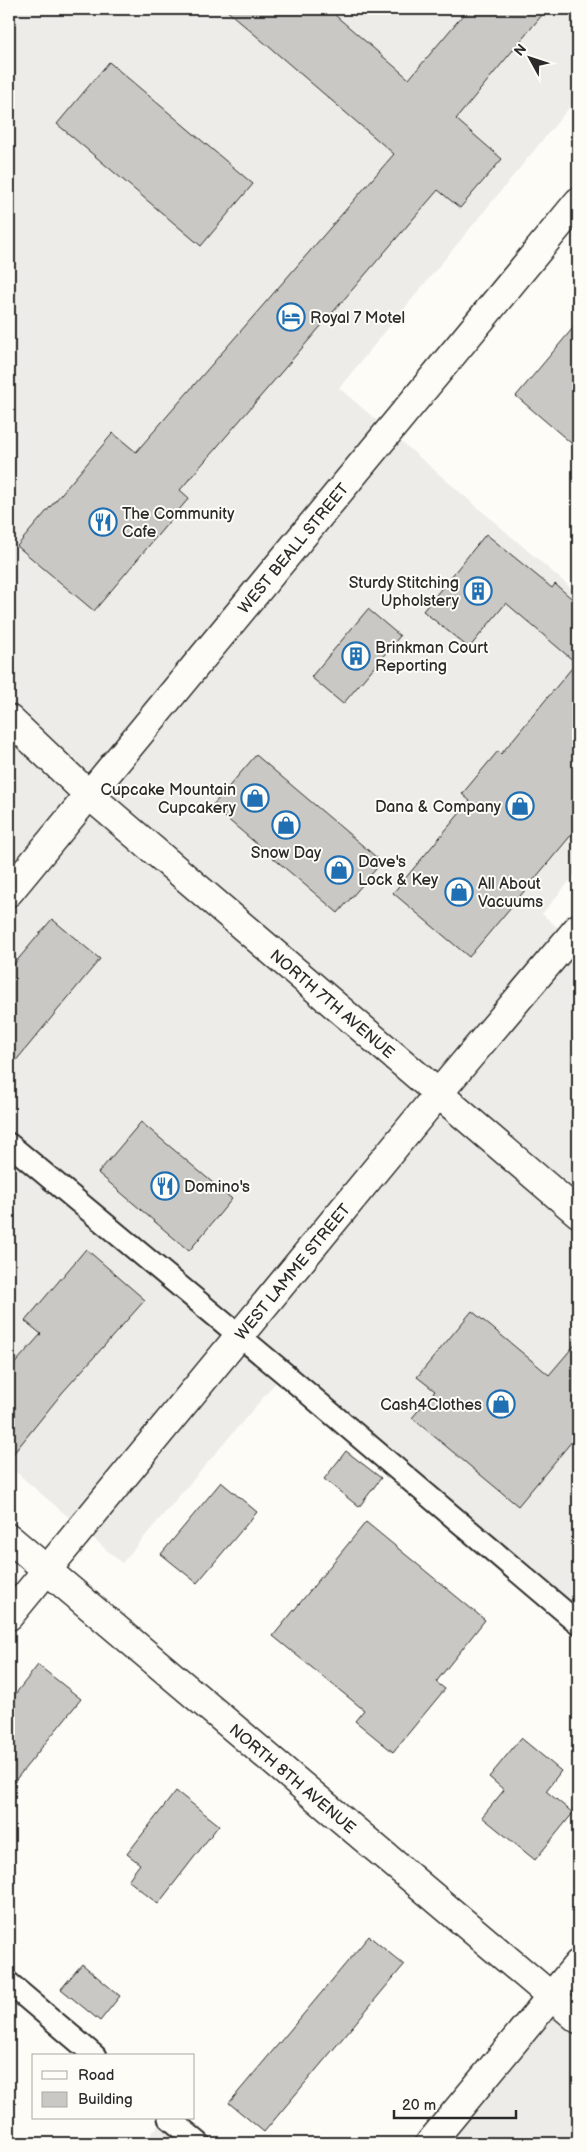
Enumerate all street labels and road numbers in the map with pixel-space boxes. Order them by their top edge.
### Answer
street label: WEST BEALL STREET [235,480,353,618]
street label: NORTH 7TH AVENUE [266,946,398,1063]
street label: WEST LAMME STREET [232,1200,355,1344]
street label: NORTH 8TH AVENUE [225,1721,359,1838]

